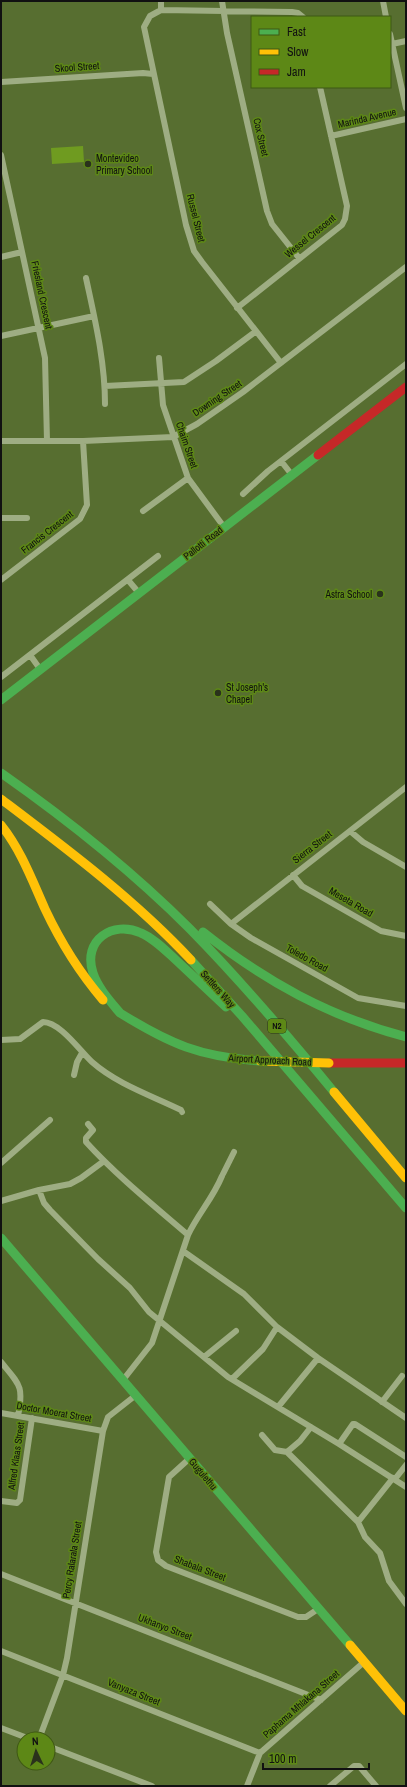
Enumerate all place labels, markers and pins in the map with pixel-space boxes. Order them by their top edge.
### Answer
place label: Montevideo Primary School [96,152,152,177]
marker: Montevideo Primary School [83,159,93,169]
place label: Astra School [325,588,372,601]
marker: Astra School [375,589,385,599]
place label: St Joseph's Chapel [226,681,268,706]
marker: St Joseph's Chapel [213,688,223,698]

